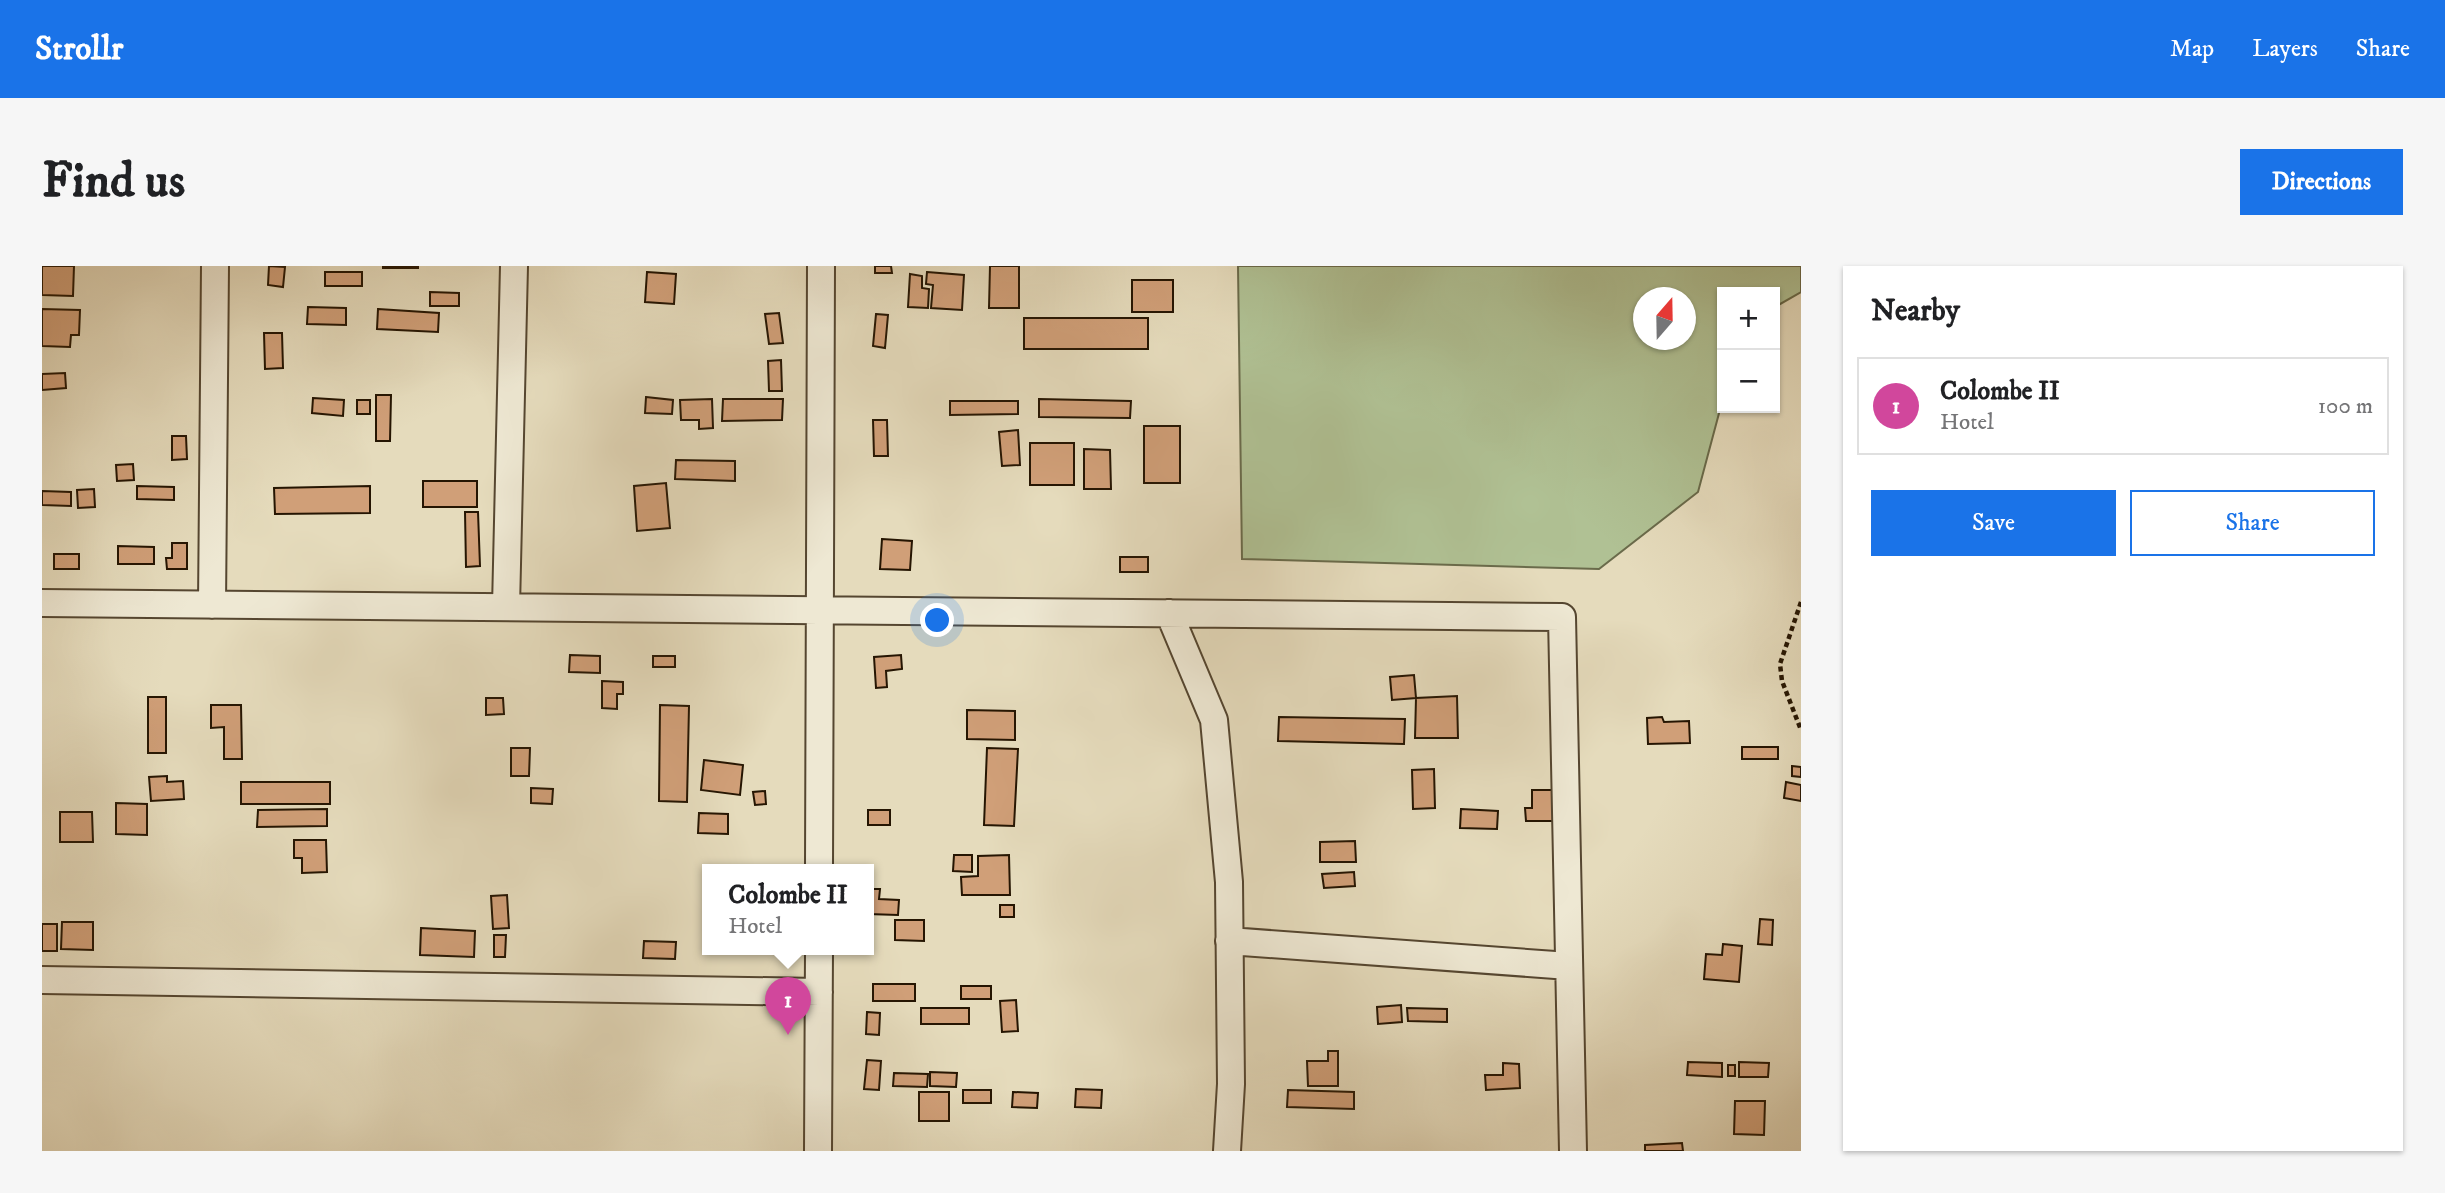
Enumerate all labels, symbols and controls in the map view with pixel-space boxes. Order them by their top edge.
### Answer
text: Strollr [35,29,123,70]
text: Map [2170,34,2214,64]
text: Layers [2252,34,2318,64]
text: Share [2356,34,2410,64]
button: Directions [2240,149,2403,215]
text: Find us [42,151,185,213]
north arrow [1633,287,1696,350]
map controls [1717,287,1780,413]
button: + [1717,287,1780,350]
text: Nearby [1871,293,1960,330]
button: − [1717,350,1780,413]
text: Colombe II [1940,375,2060,408]
text: 1 [1892,392,1900,421]
text: 100 m [2318,392,2373,421]
text: Hotel [1940,408,1994,437]
button: Save [1871,490,2116,556]
button: Share [2130,490,2375,556]
your location [920,603,954,637]
popup [702,864,874,955]
text: Colombe II [728,879,848,912]
text: Hotel [728,912,782,941]
pin: 1 [765,977,811,1035]

